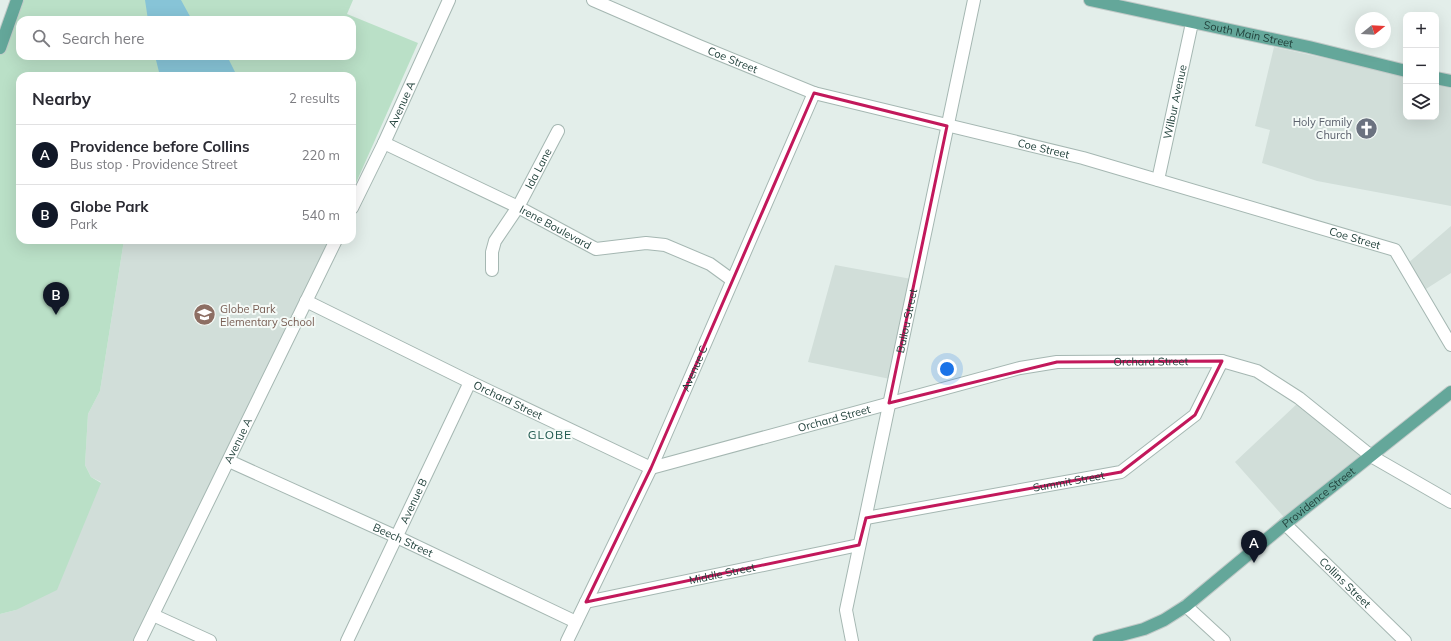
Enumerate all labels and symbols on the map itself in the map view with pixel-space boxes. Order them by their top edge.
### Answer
north arrow [1355,12,1391,48]
street label: South Main Street [1202,18,1295,50]
street label: Coe Street [706,43,760,76]
street label: Wilbur Avenue [1160,63,1190,140]
street label: Avenue A [385,79,418,130]
place label: Holy Family Church [1293,115,1352,142]
church icon: Holy Family Church [1354,115,1380,141]
street label: Coe Street [1016,135,1071,162]
street label: Ida Lane [522,146,555,191]
street label: Irene Boulevard [517,202,594,252]
street label: Coe Street [1328,224,1382,252]
pin: B [43,282,69,315]
street label: Ballou Street [893,287,920,354]
school or university icon: Globe Park Elementary School [191,302,217,328]
place label: Globe Park Elementary School [220,302,315,329]
street label: Avenue C [678,343,710,393]
street label: Orchard Street [1113,354,1189,369]
your location [937,359,957,379]
street label: Orchard Street [471,378,545,423]
street label: Orchard Street [796,402,872,435]
street label: Avenue A [221,415,255,466]
district label: GLOBE [528,427,572,442]
street label: Providence Street [1279,464,1358,531]
street label: Summit Street [1032,468,1106,495]
street label: Avenue B [397,476,430,526]
street label: Beech Street [371,520,435,560]
pin: A [1241,530,1267,563]
street label: Collins Street [1316,554,1374,611]
street label: Middle Street [688,560,757,587]

